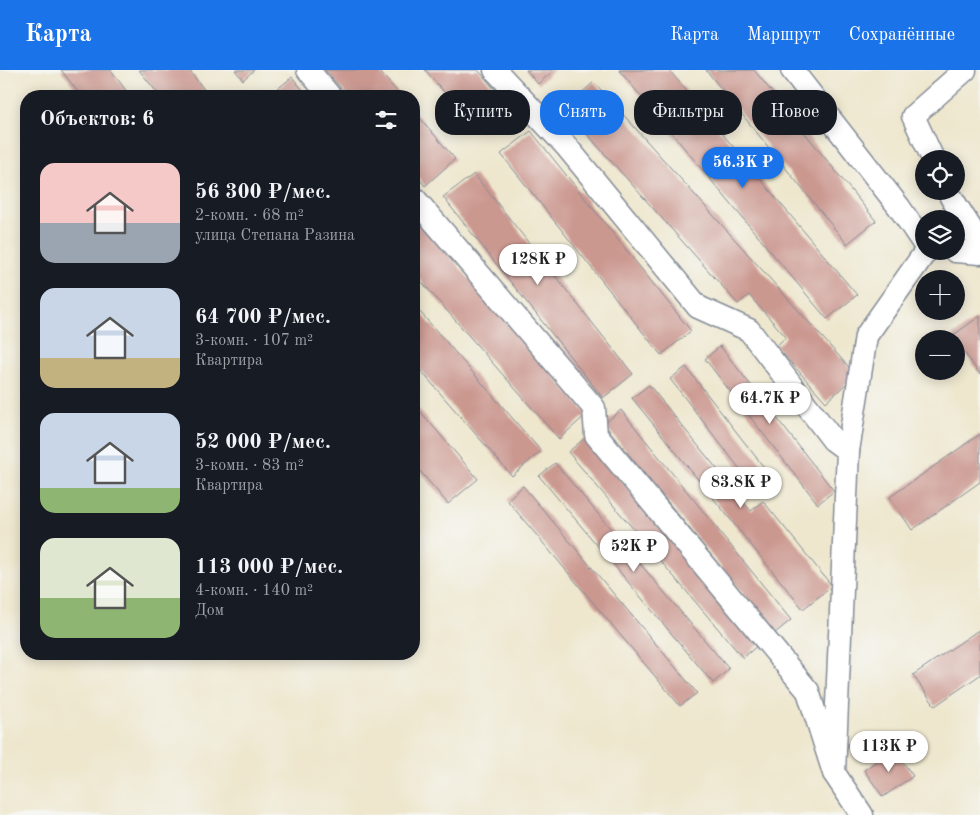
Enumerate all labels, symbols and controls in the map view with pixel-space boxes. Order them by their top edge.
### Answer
text: Карта [25,23,92,47]
text: Карта [670,26,719,44]
text: Маршрут [747,26,821,44]
text: Сохранённые [849,26,955,44]
chip: Купить [435,90,530,135]
chip: Снять [540,90,624,135]
chip: Фильтры [634,90,742,135]
chip: Новое [752,90,837,135]
icon: filters [372,106,400,134]
text: Объектов: 6 [40,109,154,130]
pin: 56.3K ₽ [697,146,789,189]
map controls [915,150,965,380]
button: locate [915,150,965,200]
text: 56.3K ₽ [713,155,773,171]
text: 56 300 ₽/мес. [195,182,331,203]
icon: home [80,183,140,243]
text: 2-комн. · 68 m² [195,208,304,224]
button: layers [915,210,965,260]
text: улица Степана Разина [195,228,355,244]
pin: 128K ₽ [497,244,579,286]
text: 128K ₽ [510,252,566,268]
button: + [915,270,965,320]
text: 64 700 ₽/мес. [195,307,331,328]
icon: home [80,308,140,368]
button: − [915,330,965,380]
text: 3-комн. · 107 m² [195,333,313,349]
text: Квартира [195,353,263,369]
pin: 64.7K ₽ [724,382,816,425]
text: 64.7K ₽ [740,391,800,407]
text: 52 000 ₽/мес. [195,432,331,453]
icon: home [80,433,140,493]
text: 3-комн. · 83 m² [195,458,304,474]
pin: 83.8K ₽ [695,466,787,509]
text: 83.8K ₽ [711,475,771,491]
text: Квартира [195,478,263,494]
pin: 52K ₽ [599,530,669,573]
text: 52K ₽ [611,539,657,555]
text: 113 000 ₽/мес. [195,557,343,578]
icon: home [80,558,140,618]
text: 4-комн. · 140 m² [195,583,313,599]
text: Дом [195,603,224,619]
pin: 113K ₽ [848,730,930,773]
text: 113K ₽ [861,739,917,755]

